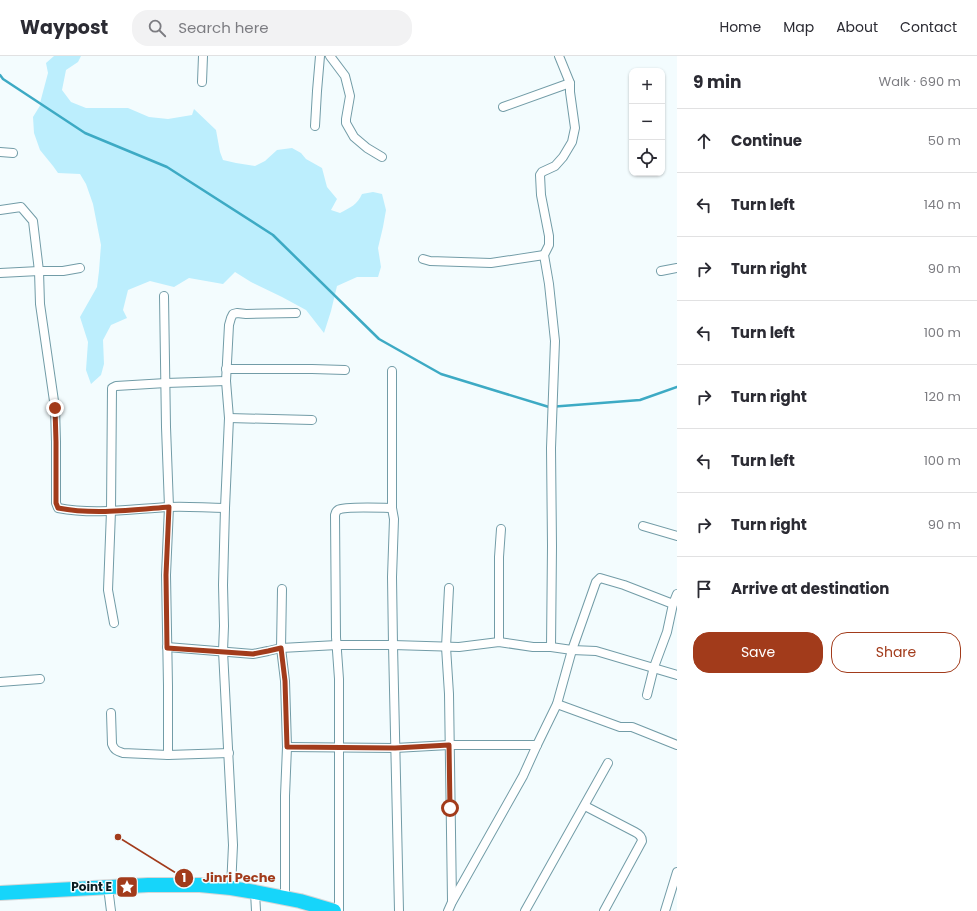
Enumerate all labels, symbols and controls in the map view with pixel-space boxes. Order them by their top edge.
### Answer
search box [132,10,412,46]
text: Waypost [20,14,108,41]
icon: search [146,17,168,39]
text: Search here [178,17,269,38]
text: Home [719,17,761,37]
text: Map [783,17,814,37]
text: About [836,17,878,37]
text: Contact [900,17,957,37]
map controls [629,68,665,176]
button: + [629,68,665,104]
text: 9 min [693,70,742,94]
text: Walk · 690 m [878,72,961,91]
button: − [629,104,665,140]
icon: ahead [693,130,715,152]
text: Continue [731,130,802,151]
text: 50 m [928,131,961,150]
button: locate [629,140,665,176]
icon: left [693,194,715,216]
text: Turn left [731,194,795,215]
text: 140 m [924,195,961,214]
icon: right [693,258,715,280]
text: Turn right [731,258,807,279]
text: 90 m [928,259,961,278]
icon: left [693,322,715,344]
text: Turn left [731,322,795,343]
text: 100 m [924,323,961,342]
icon: right [693,386,715,408]
text: Turn right [731,386,807,407]
text: 120 m [924,387,961,406]
route end [46,399,64,417]
icon: left [693,450,715,472]
text: Turn left [731,450,795,471]
text: 100 m [924,451,961,470]
icon: right [693,514,715,536]
text: Turn right [731,514,807,535]
text: 90 m [928,515,961,534]
icon: arrive [693,578,715,600]
text: Arrive at destination [731,578,889,599]
button: Save [693,632,823,673]
button: Share [831,632,961,673]
route start [441,799,459,817]
callout: Jinri Peche [174,865,283,890]
text: Jinri Peche [202,868,276,887]
text: 1 [182,869,186,886]
place icon: Point E [114,874,140,900]
place label: Point E [71,878,112,895]

